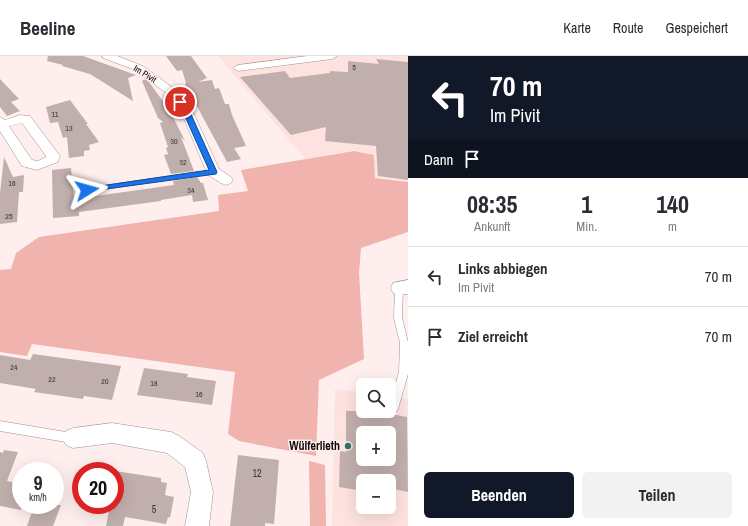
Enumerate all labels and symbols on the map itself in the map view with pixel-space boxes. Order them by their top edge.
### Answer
street label: Im Pivit [131,62,159,86]
house number: 5 [352,62,356,72]
pin [163,85,197,119]
house number: 11 [52,109,59,119]
house number: 13 [65,123,73,133]
house number: 30 [170,136,178,146]
house number: 32 [179,157,187,167]
position arrow [66,169,108,211]
house number: 16 [8,178,16,188]
house number: 34 [187,185,195,195]
house number: 25 [5,211,13,221]
house number: 24 [10,362,18,372]
house number: 22 [48,374,56,384]
house number: 20 [101,376,109,386]
house number: 18 [150,378,158,388]
house number: 16 [195,389,203,399]
place label: Wülferlieth [289,438,340,454]
marker: Wülferlieth [343,441,353,451]
speed limit sign: 20 [72,462,124,514]
house number: 12 [252,467,262,480]
house number: 5 [152,503,157,516]

